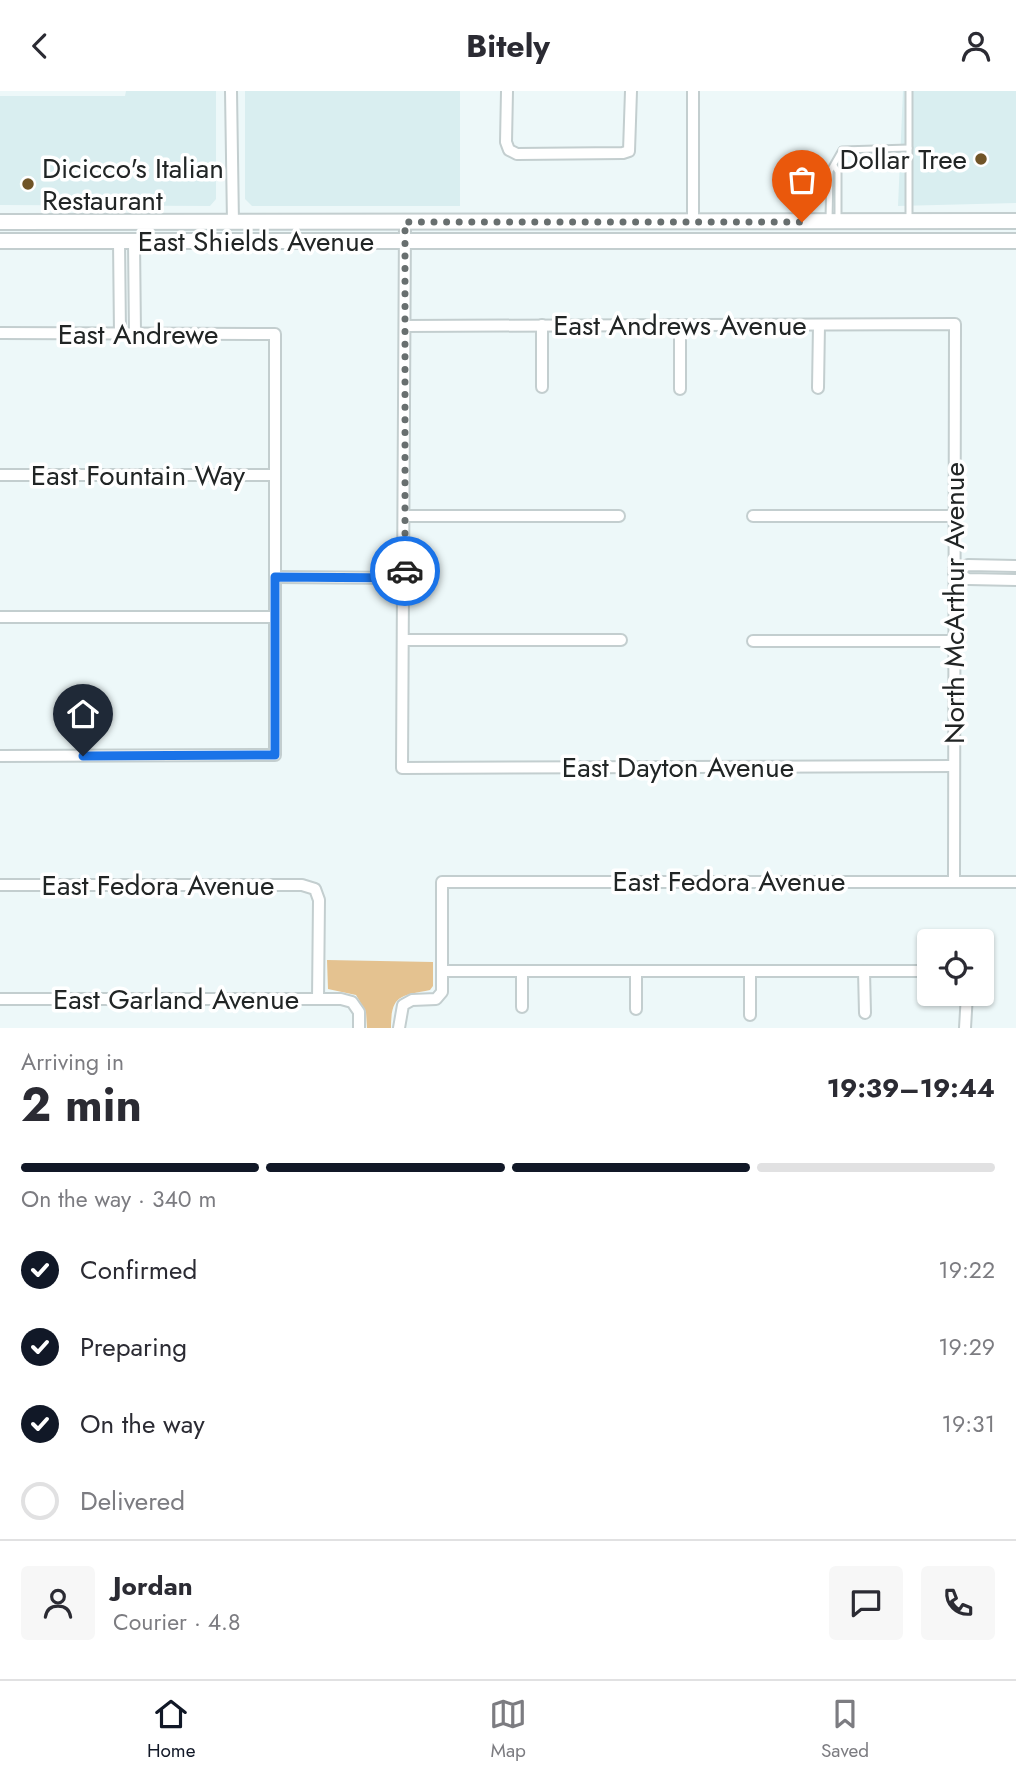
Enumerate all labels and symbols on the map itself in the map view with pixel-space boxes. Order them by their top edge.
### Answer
place label: Dollar Tree [840,139,967,180]
place label: Dicicco's Italian Restaurant [42,148,224,221]
pin [772,150,832,222]
marker: Dollar Tree [973,151,989,167]
marker: Dicicco's Italian Restaurant [20,176,36,192]
street label: East Shields Avenue [138,221,374,262]
street label: East Andrews Avenue [553,305,807,346]
street label: East Andrewe [58,314,218,355]
street label: East Fountain Way [31,455,246,496]
street label: North McArthur Avenue [934,462,975,744]
courier [370,536,440,606]
pin [53,684,113,756]
street label: East Dayton Avenue [562,747,794,788]
street label: East Fedora Avenue [613,861,845,902]
street label: East Fedora Avenue [42,865,274,906]
street label: East Garland Avenue [53,979,299,1020]

